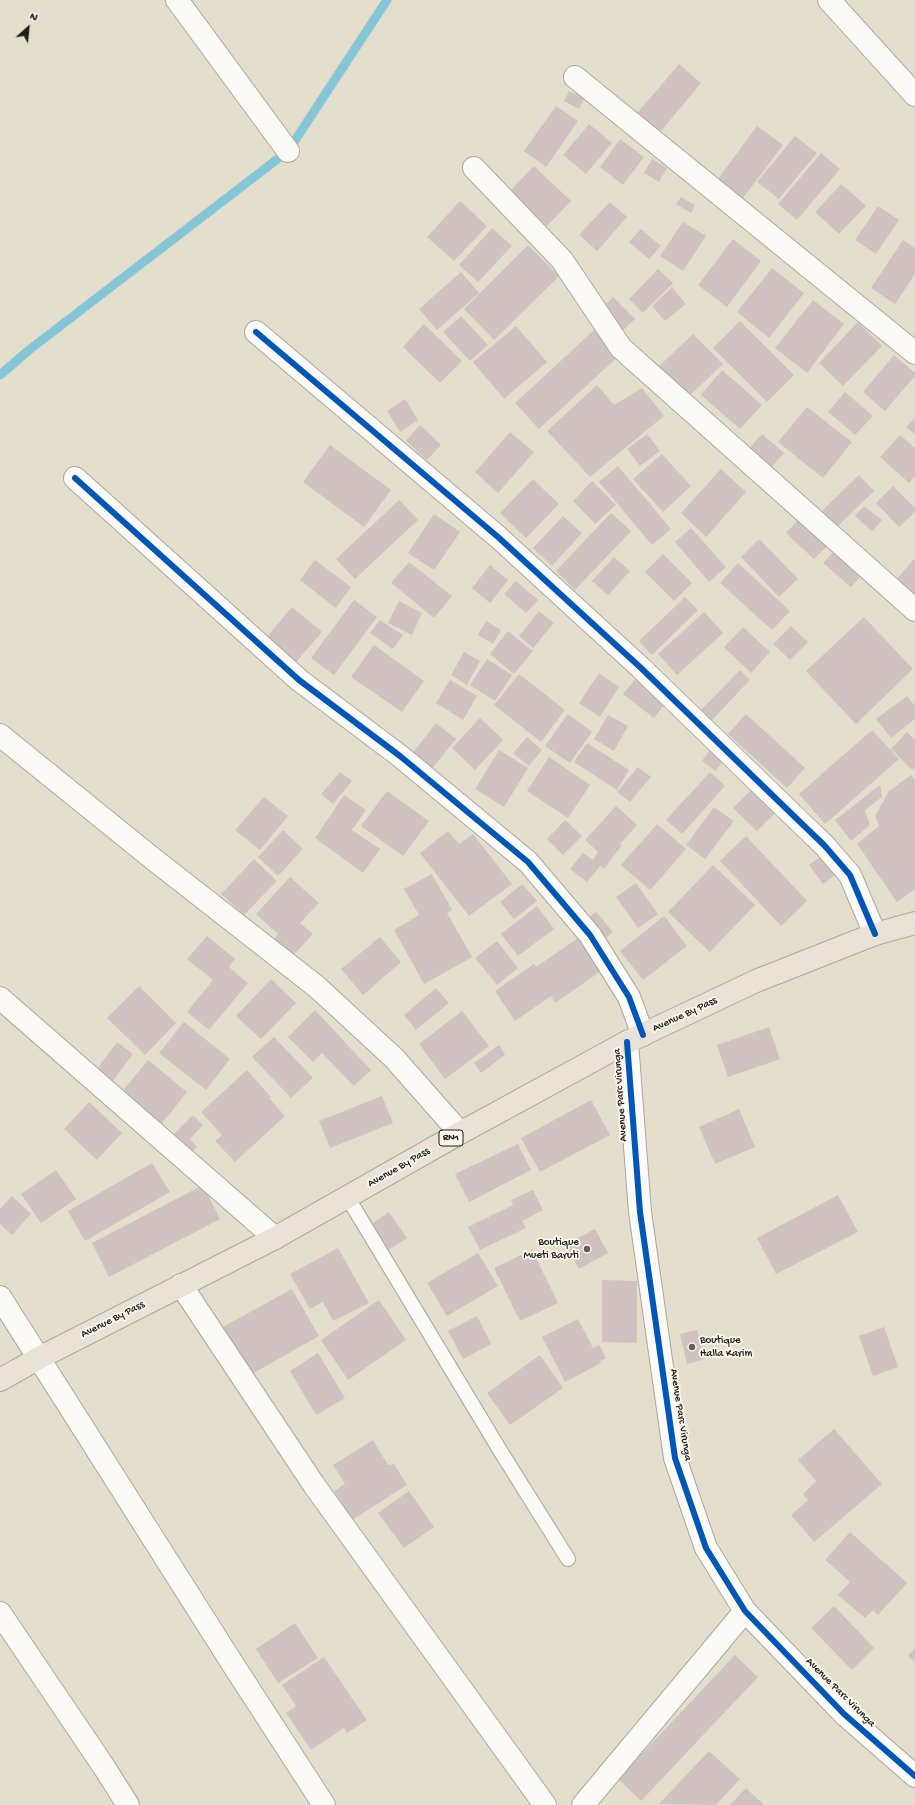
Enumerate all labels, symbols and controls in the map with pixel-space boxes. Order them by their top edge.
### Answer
north arrow [8,8,48,48]
text: N [28,10,39,24]
street label: Avenue By Pass [651,994,719,1036]
street label: Avenue Parc Virunga [611,1048,631,1142]
road number: RN1 [439,1130,463,1146]
street label: Avenue By Pass [366,1145,432,1191]
place label: Boutique Mueti Baruti [523,1236,579,1262]
marker: Boutique Mueti Baruti [582,1244,592,1254]
street label: Avenue By Pass [79,1298,147,1342]
place label: Boutique Halla Karim [700,1334,752,1360]
marker: Boutique Halla Karim [687,1342,697,1352]
street label: Avenue Parc Virunga [666,1368,694,1462]
street label: Avenue Parc Virunga [802,1655,878,1731]

